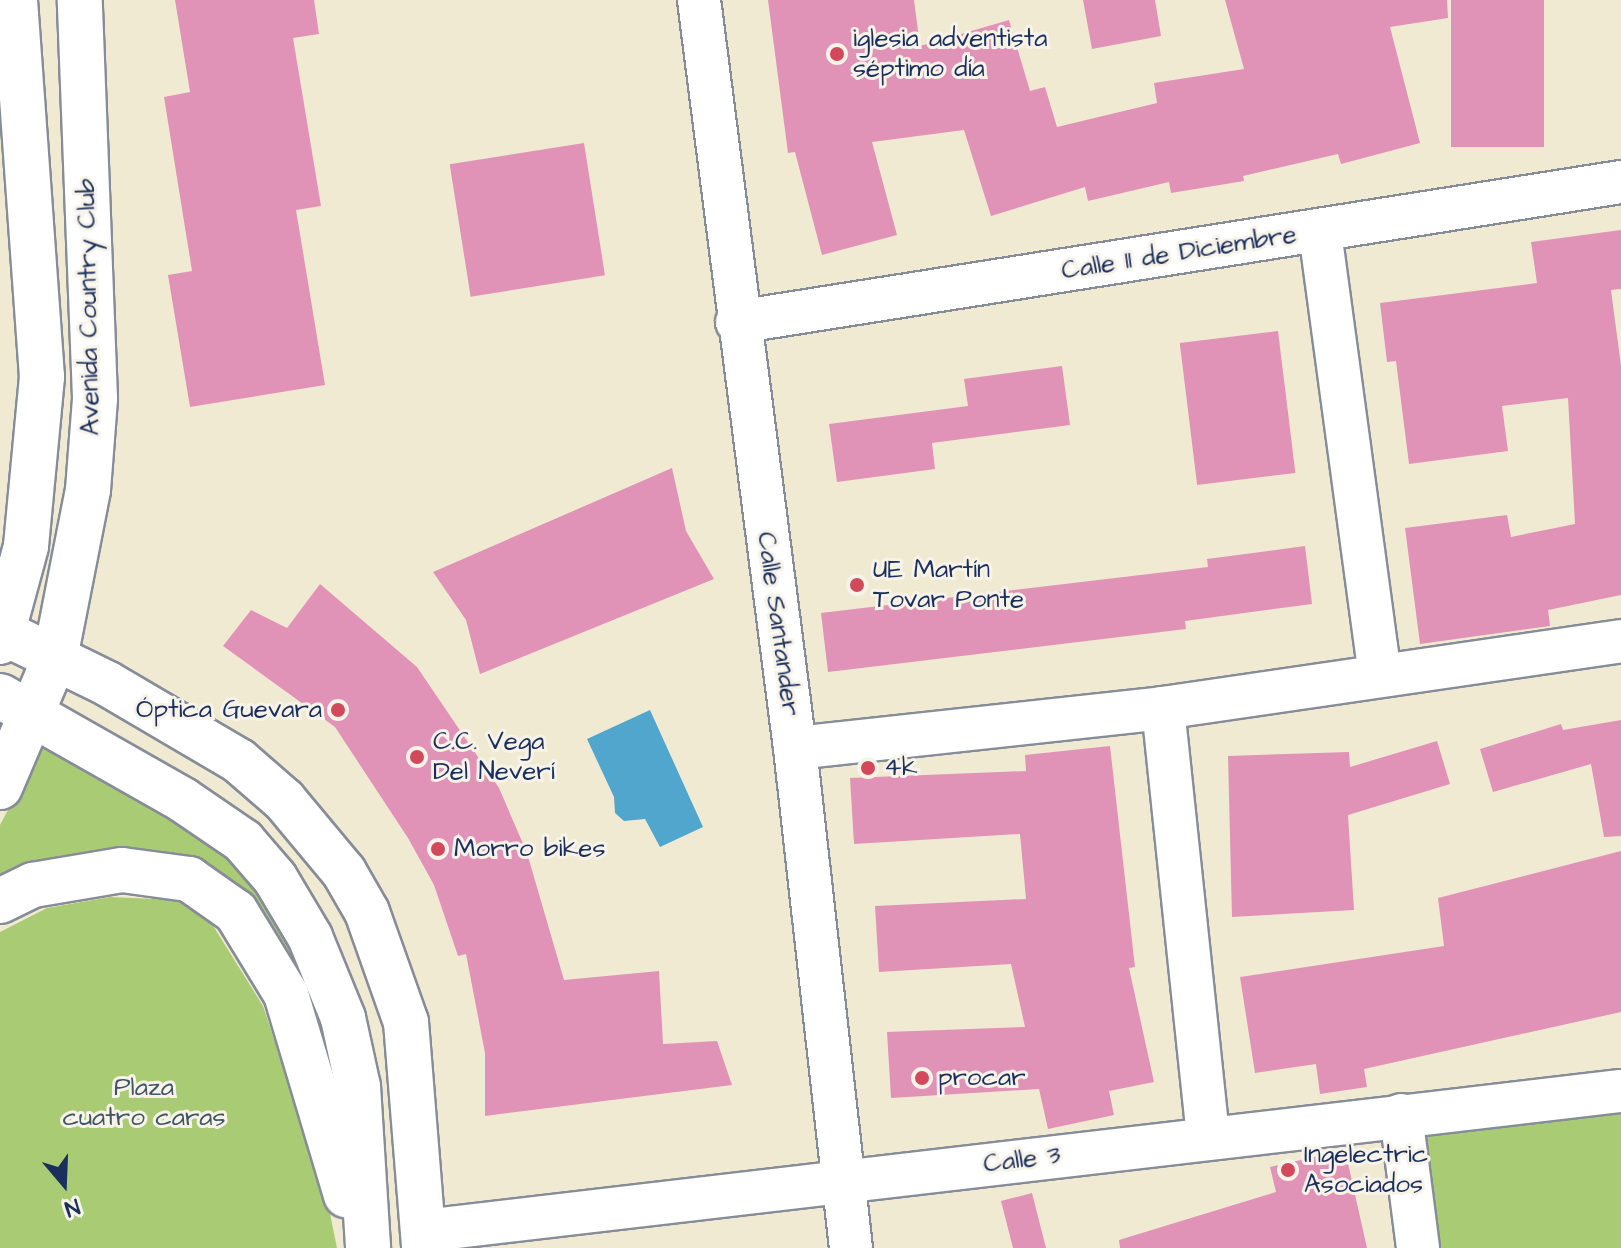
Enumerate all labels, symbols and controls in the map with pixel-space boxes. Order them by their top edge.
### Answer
place label: iglesia adventista séptimo día [853,23,1047,84]
marker: iglesia adventista séptimo día [828,45,846,63]
street label: Avenida Country Club [71,178,107,436]
street label: Calle 11 de Diciembre [1059,219,1299,287]
street label: Calle Santander [750,530,806,718]
place label: UE Martín Tovar Ponte [873,554,1024,616]
marker: UE Martín Tovar Ponte [848,576,866,594]
place label: Óptica Guevara [136,694,322,726]
marker: Óptica Guevara [329,701,347,719]
place label: C.C. Vega Del Neverí [433,726,555,788]
marker: C.C. Vega Del Neverí [408,748,426,766]
place label: 4k [884,752,918,784]
marker: 4k [859,759,877,777]
place label: Morro bikes [454,833,605,865]
marker: Morro bikes [429,840,447,858]
place label: procar [938,1062,1025,1094]
marker: procar [913,1069,931,1087]
park label: Plaza cuatro caras [62,1072,226,1134]
place label: Ingelectric Asociados [1304,1139,1428,1200]
street label: Calle 3 [982,1140,1062,1180]
north arrow [24,1144,104,1224]
marker: Ingelectric Asociados [1279,1161,1297,1179]
text: N [60,1190,84,1224]

